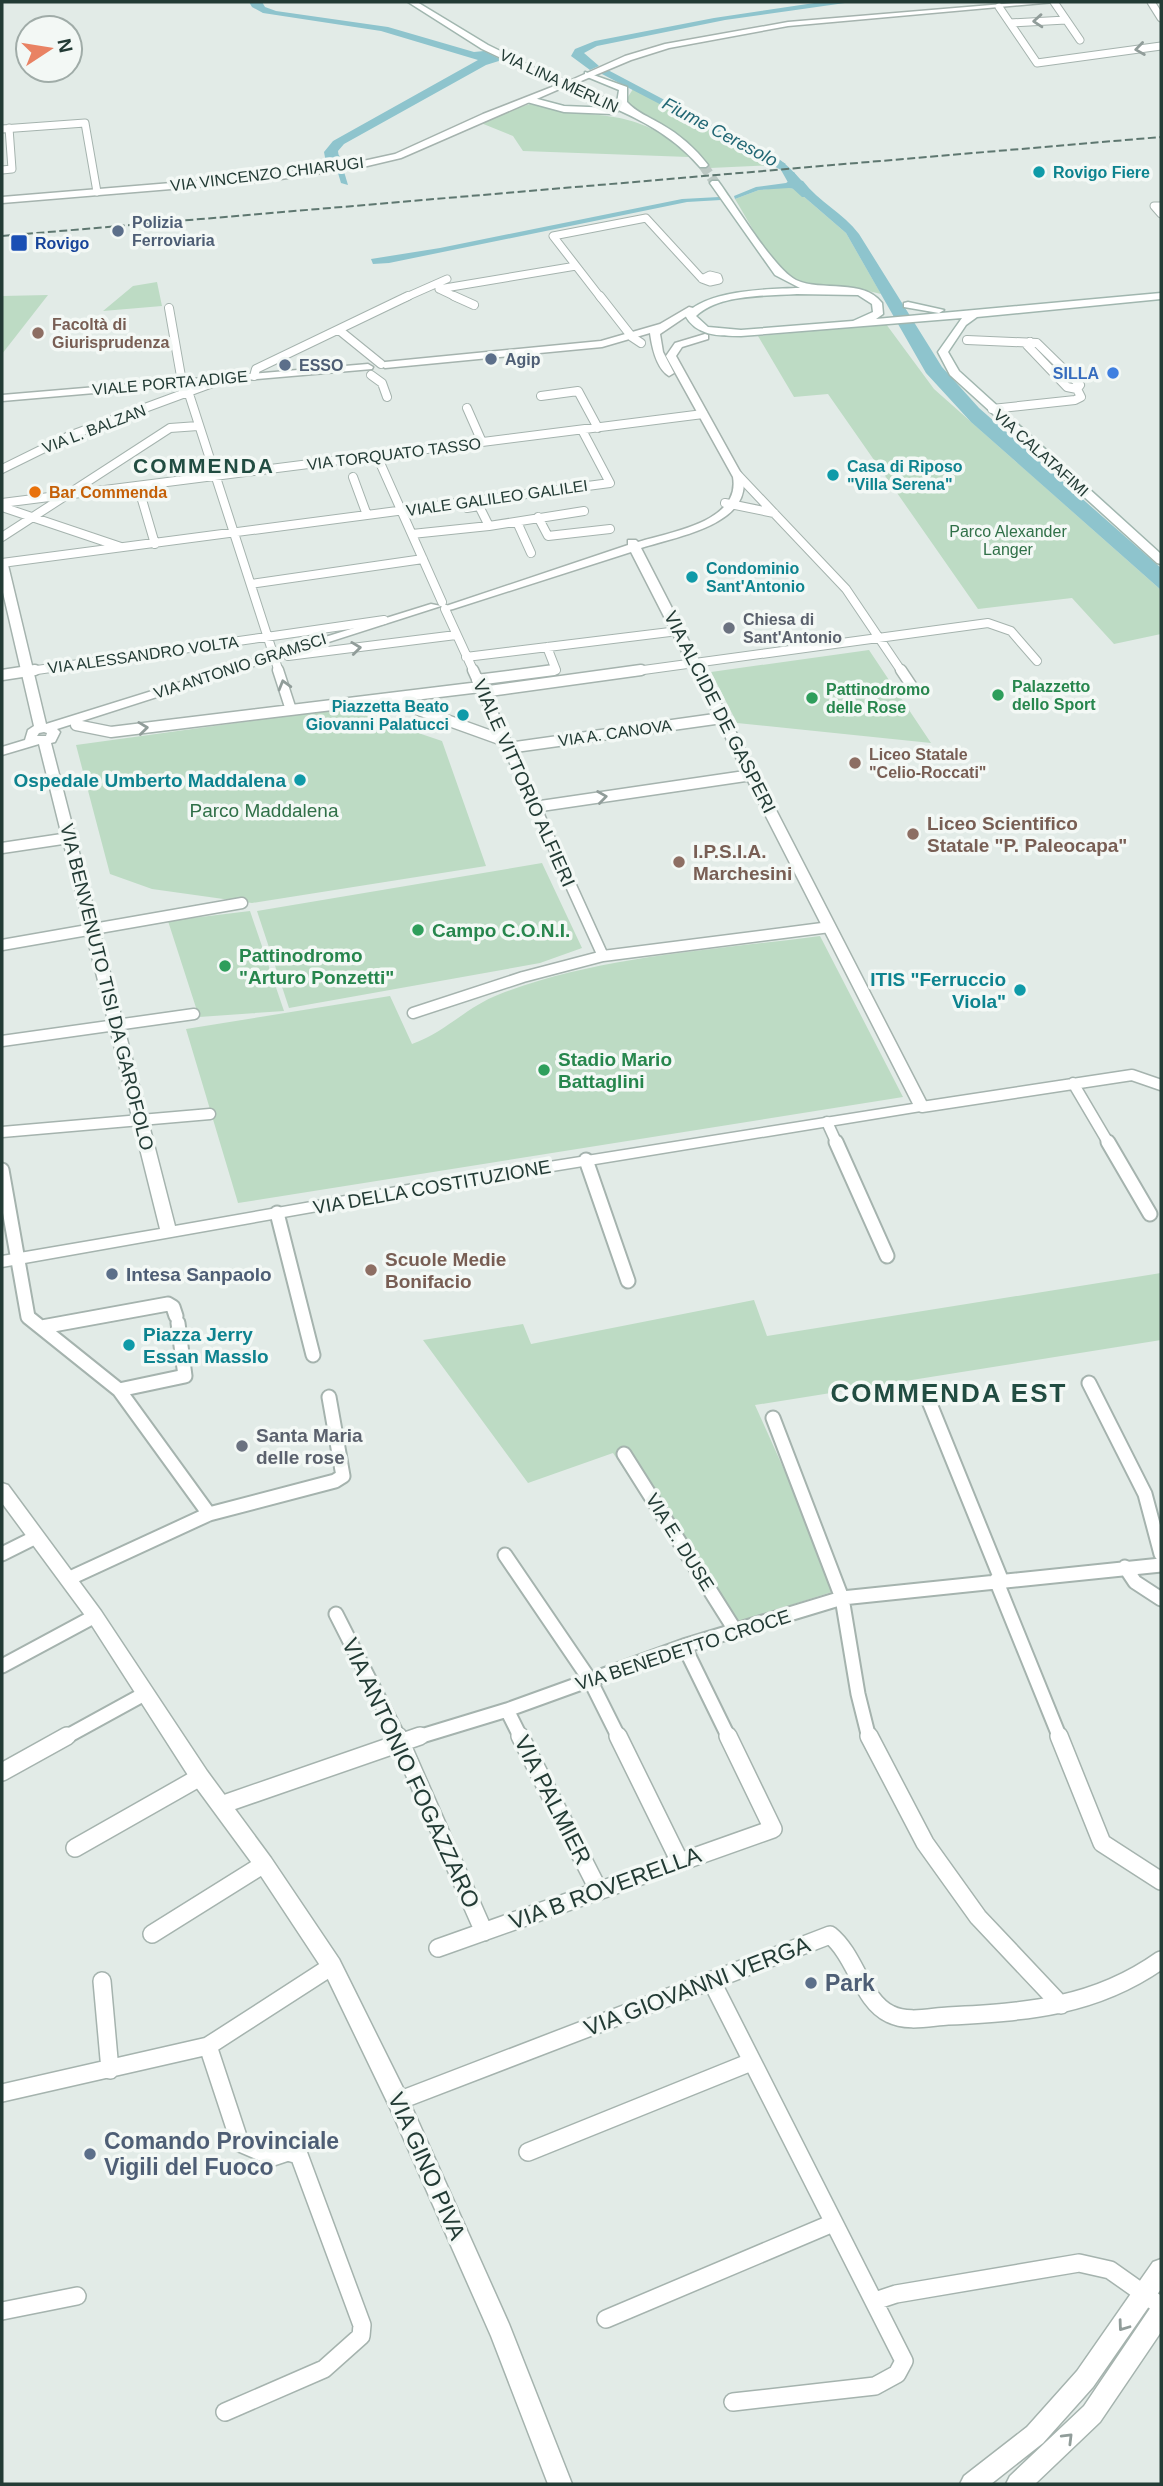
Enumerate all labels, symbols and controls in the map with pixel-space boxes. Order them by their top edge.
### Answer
north arrow [14,14,84,84]
one-way arrow [1032,14,1043,29]
text: N [53,37,77,54]
one-way arrow [1134,42,1146,57]
street label: VIA LINA MERLIN [497,46,621,116]
water label: Fiume Ceresolo [659,93,781,171]
street label: VIA VINCENZO CHIARUGI [169,154,365,194]
marker: Rovigo Fiere [1031,164,1047,180]
place label: Rovigo Fiere [1053,164,1150,181]
place label: Polizia Ferroviaria [132,214,215,249]
marker: Polizia Ferroviaria [110,223,126,239]
marker: Rovigo [9,233,29,253]
place label: Rovigo [35,235,89,252]
place label: Facoltà di Giurisprudenza [52,316,169,351]
marker: Facoltà di Giurisprudenza [30,325,46,341]
marker: Agip [483,351,499,367]
place label: Agip [505,351,541,368]
marker: ESSO [277,357,293,373]
place label: ESSO [299,357,343,374]
place label: SILLA [1053,365,1099,382]
marker: SILLA [1105,365,1121,381]
street label: VIALE PORTA ADIGE [92,368,248,398]
street label: VIA L. BALZAN [40,401,148,457]
street label: VIA CALATAFIMI [990,406,1092,500]
street label: VIA TORQUATO TASSO [306,435,482,473]
district label: COMMENDA [133,454,275,477]
place label: Casa di Riposo "Villa Serena" [847,458,963,493]
marker: Casa di Riposo "Villa Serena" [825,467,841,483]
street label: VIALE GALILEO GALILEI [405,477,589,519]
marker: Bar Commenda [27,484,43,500]
place label: Bar Commenda [49,484,167,501]
park label: Parco Alexander Langer [949,523,1067,558]
place label: Condominio Sant'Antonio [706,560,805,595]
marker: Condominio Sant'Antonio [684,569,700,585]
street label: VIA ALCIDE DE GASPERI [660,607,780,817]
place label: Chiesa di Sant'Antonio [743,611,842,646]
marker: Chiesa di Sant'Antonio [721,620,737,636]
street label: VIA ANTONIO GRAMSCI [152,630,328,702]
street label: VIA ALESSANDRO VOLTA [47,633,240,677]
one-way arrow [350,640,361,655]
street label: VIALE VITTORIO ALFIERI [469,676,579,890]
place label: Palazzetto dello Sport [1012,678,1096,713]
one-way arrow [278,679,292,691]
place label: Pattinodromo delle Rose [826,681,930,716]
marker: Palazzetto dello Sport [990,687,1006,703]
marker: Pattinodromo delle Rose [804,690,820,706]
place label: Piazzetta Beato Giovanni Palatucci [306,698,449,733]
marker: Piazzetta Beato Giovanni Palatucci [455,707,471,723]
street label: VIA A. CANOVA [557,717,673,749]
one-way arrow [137,720,149,735]
place label: Liceo Statale "Celio-Roccati" [869,746,986,781]
marker: Liceo Statale "Celio-Roccati" [847,755,863,771]
place label: Ospedale Umberto Maddalena [14,770,286,791]
marker: Ospedale Umberto Maddalena [292,772,308,788]
one-way arrow [596,790,608,805]
park label: Parco Maddalena [190,800,339,821]
place label: Liceo Scientifico Statale "P. Paleocapa" [927,813,1127,856]
street label: VIA BENVENUTO TISI DA GAROFOLO [56,821,158,1153]
marker: Liceo Scientifico Statale "P. Paleocapa" [905,826,921,842]
place label: I.P.S.I.A. Marchesini [693,841,792,884]
marker: I.P.S.I.A. Marchesini [671,854,687,870]
place label: Campo C.O.N.I. [432,920,570,941]
marker: Campo C.O.N.I. [410,922,426,938]
place label: Pattinodromo "Arturo Ponzetti" [239,945,394,988]
marker: Pattinodromo "Arturo Ponzetti" [217,958,233,974]
place label: ITIS "Ferruccio Viola" [870,969,1006,1012]
marker: ITIS "Ferruccio Viola" [1012,982,1028,998]
place label: Stadio Mario Battaglini [558,1049,672,1092]
marker: Stadio Mario Battaglini [536,1062,552,1078]
street label: VIA DELLA COSTITUZIONE [312,1156,552,1218]
place label: Scuole Medie Bonifacio [385,1249,506,1292]
marker: Scuole Medie Bonifacio [363,1262,379,1278]
place label: Intesa Sanpaolo [126,1264,272,1285]
marker: Intesa Sanpaolo [104,1266,120,1282]
place label: Piazza Jerry Essan Masslo [143,1324,269,1367]
marker: Piazza Jerry Essan Masslo [121,1337,137,1353]
district label: COMMENDA EST [831,1378,1067,1408]
place label: Santa Maria delle rose [256,1425,363,1468]
marker: Santa Maria delle rose [234,1438,250,1454]
street label: VIA E. DUSE [642,1489,718,1595]
street label: VIA BENEDETTO CROCE [573,1605,793,1695]
street label: VIA ANTONIO FOGAZZARO [337,1634,485,1912]
street label: VIA PALMIER [509,1731,597,1869]
street label: VIA B ROVERELLA [506,1841,705,1935]
street label: VIA GIOVANNI VERGA [580,1931,814,2041]
place label: Park [825,1970,875,1996]
marker: Park [803,1975,819,1991]
street label: VIA GINO PIVA [383,2089,471,2244]
place label: Comando Provinciale Vigili del Fuoco [104,2128,339,2180]
marker: Comando Provinciale Vigili del Fuoco [82,2146,98,2162]
one-way arrow [1119,2318,1131,2331]
one-way arrow [1060,2433,1073,2446]

